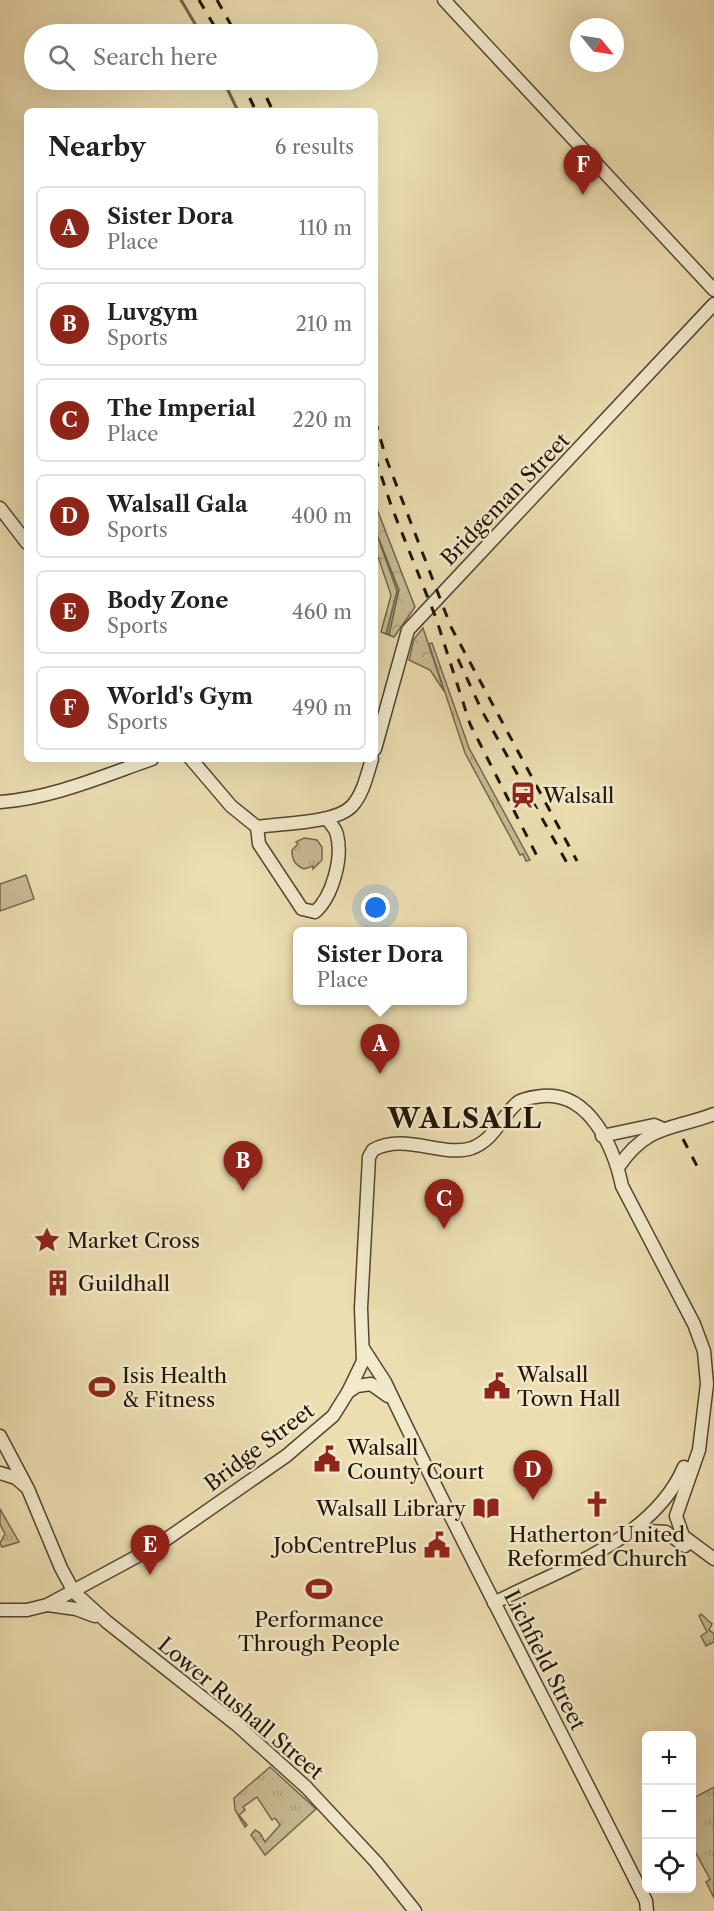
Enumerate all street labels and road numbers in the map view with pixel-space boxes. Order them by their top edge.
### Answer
street label: Bridgeman Street [435,427,575,570]
street label: Bridge Street [199,1397,319,1496]
street label: Lichfield Street [499,1586,591,1735]
street label: Lower Rushall Street [153,1632,329,1785]

